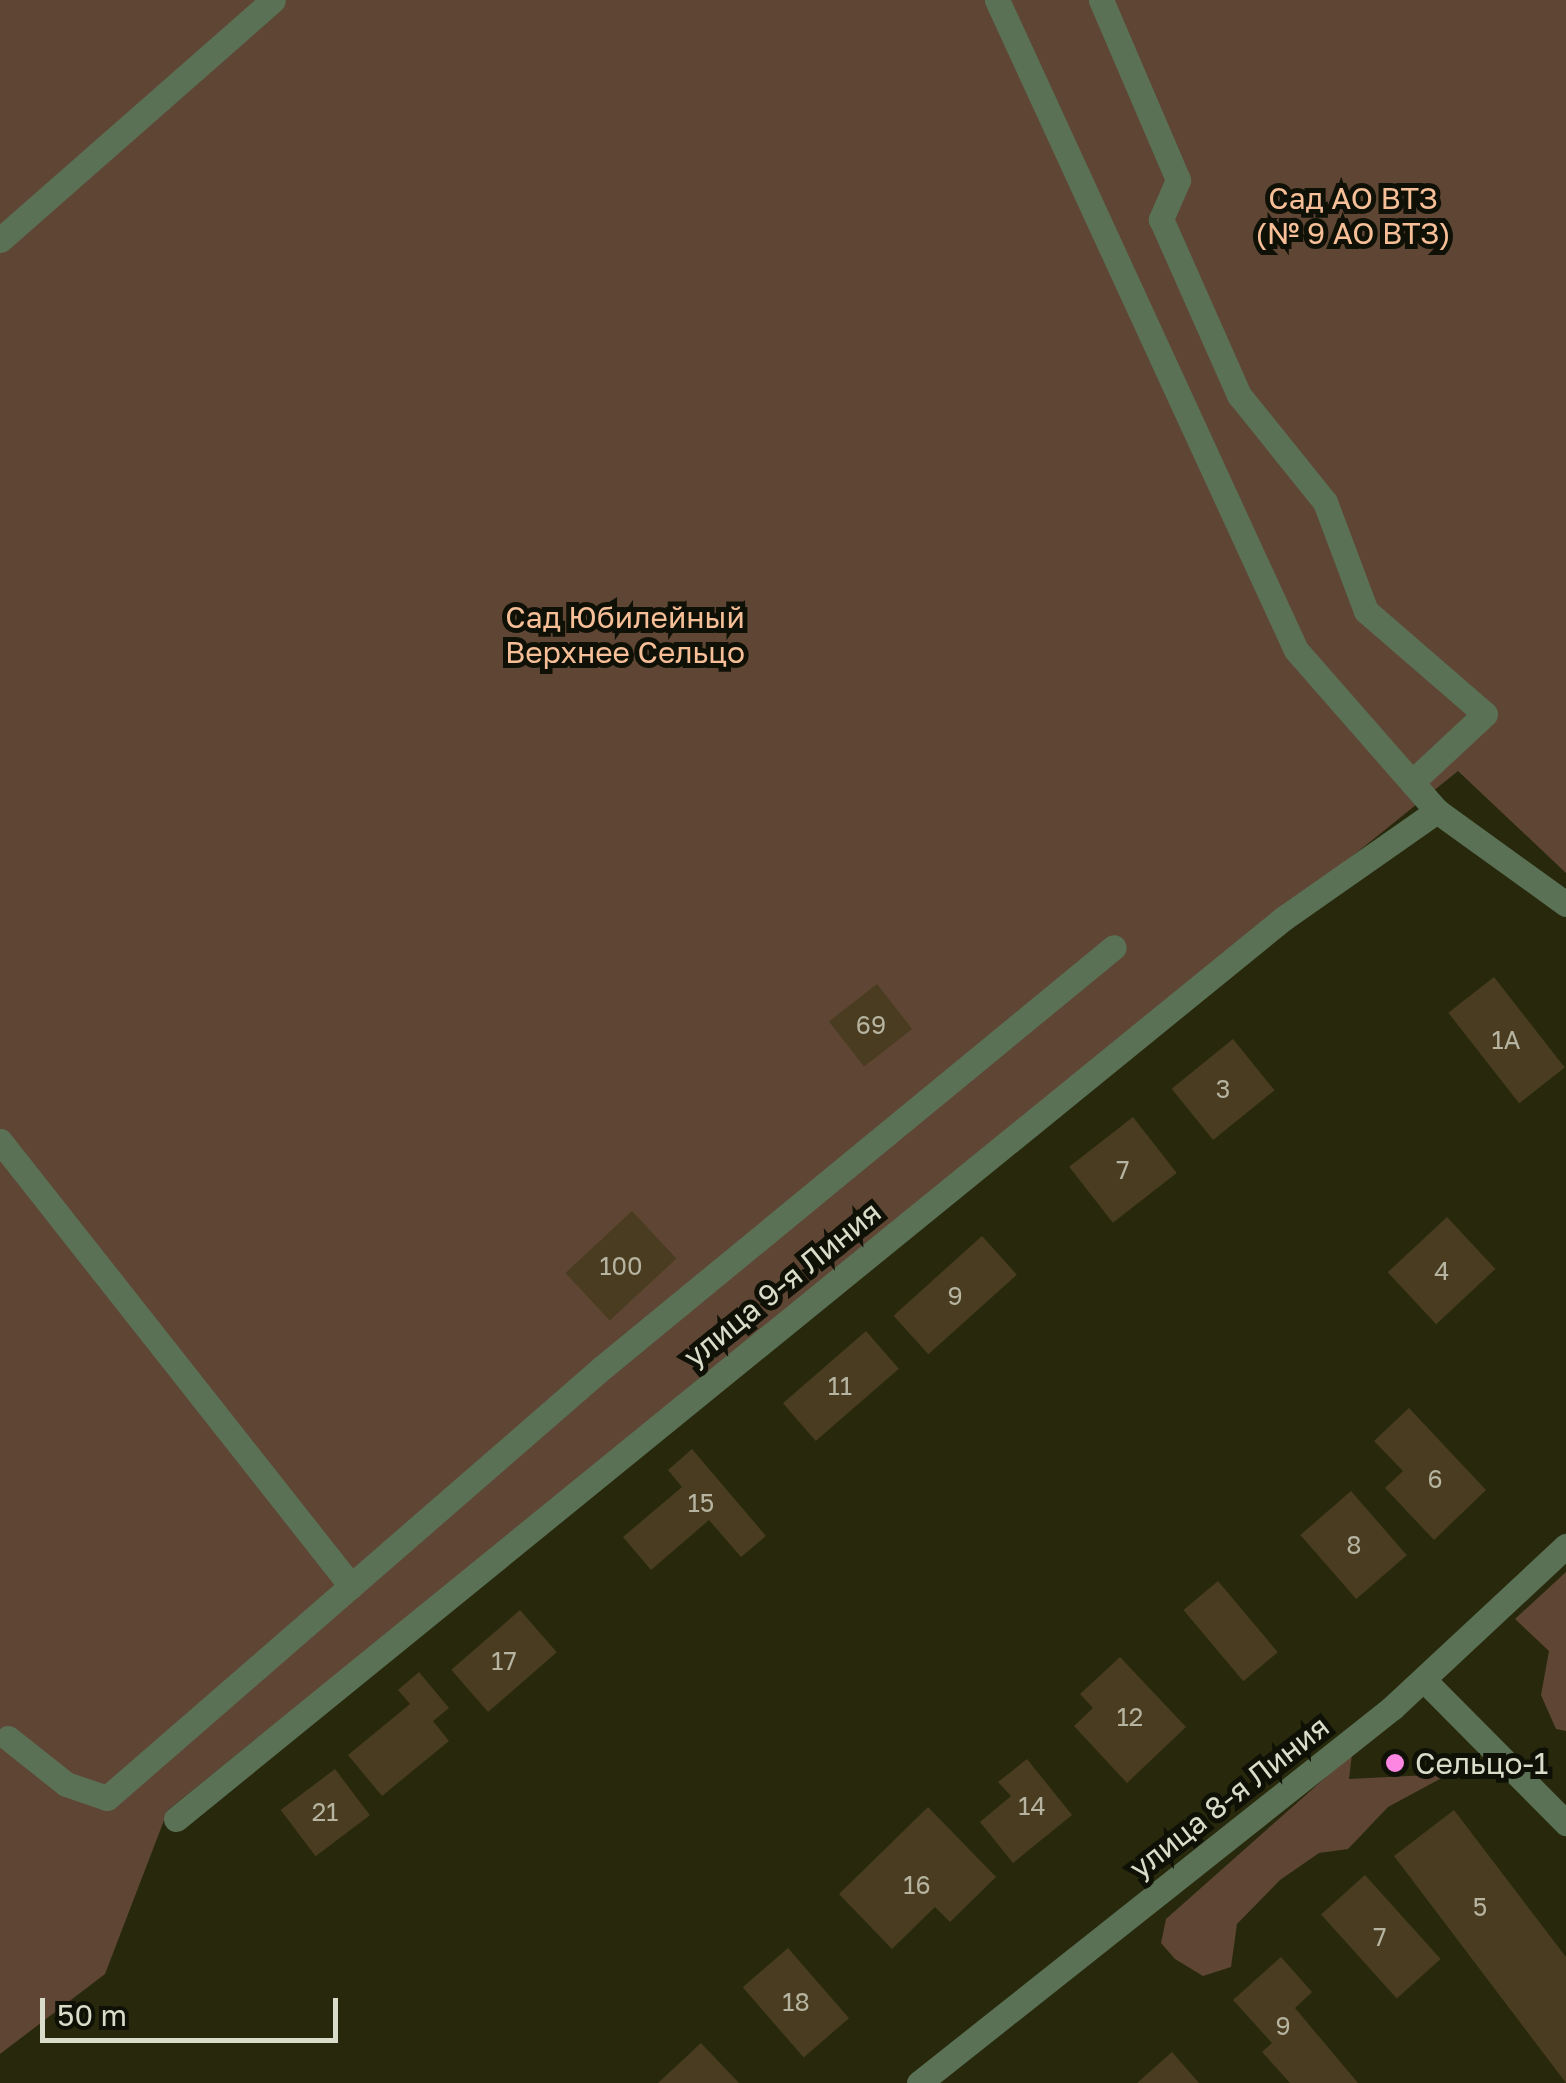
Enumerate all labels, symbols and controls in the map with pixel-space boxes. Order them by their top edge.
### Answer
park label: Сад АО ВТЗ (№ 9 АО ВТЗ) [1255,180,1451,250]
park label: Сад Юбилейный Верхнее Сельцо [505,599,745,670]
house number: 69 [856,1010,886,1040]
house number: 1А [1492,1025,1520,1055]
house number: 3 [1216,1074,1230,1104]
house number: 7 [1116,1155,1130,1185]
street label: улица 9-я Линия [676,1194,888,1374]
house number: 100 [599,1251,643,1281]
house number: 4 [1434,1256,1450,1286]
house number: 9 [947,1281,963,1311]
house number: 11 [828,1371,852,1401]
house number: 6 [1427,1464,1443,1494]
house number: 15 [688,1488,714,1518]
house number: 8 [1346,1530,1362,1560]
house number: 17 [491,1646,517,1676]
house number: 12 [1117,1702,1143,1732]
street label: улица 8-я Линия [1122,1708,1336,1886]
place label: Сельцо-1 [1415,1745,1548,1781]
marker: Сельцо-1 [1384,1752,1406,1774]
house number: 14 [1018,1791,1046,1821]
house number: 21 [312,1797,338,1827]
house number: 16 [903,1870,931,1900]
house number: 5 [1473,1892,1487,1922]
house number: 7 [1373,1922,1387,1952]
scale bar [45,1978,342,2040]
house number: 18 [782,1987,810,2017]
text: 50 m [57,1997,127,2033]
house number: 9 [1275,2011,1291,2041]

